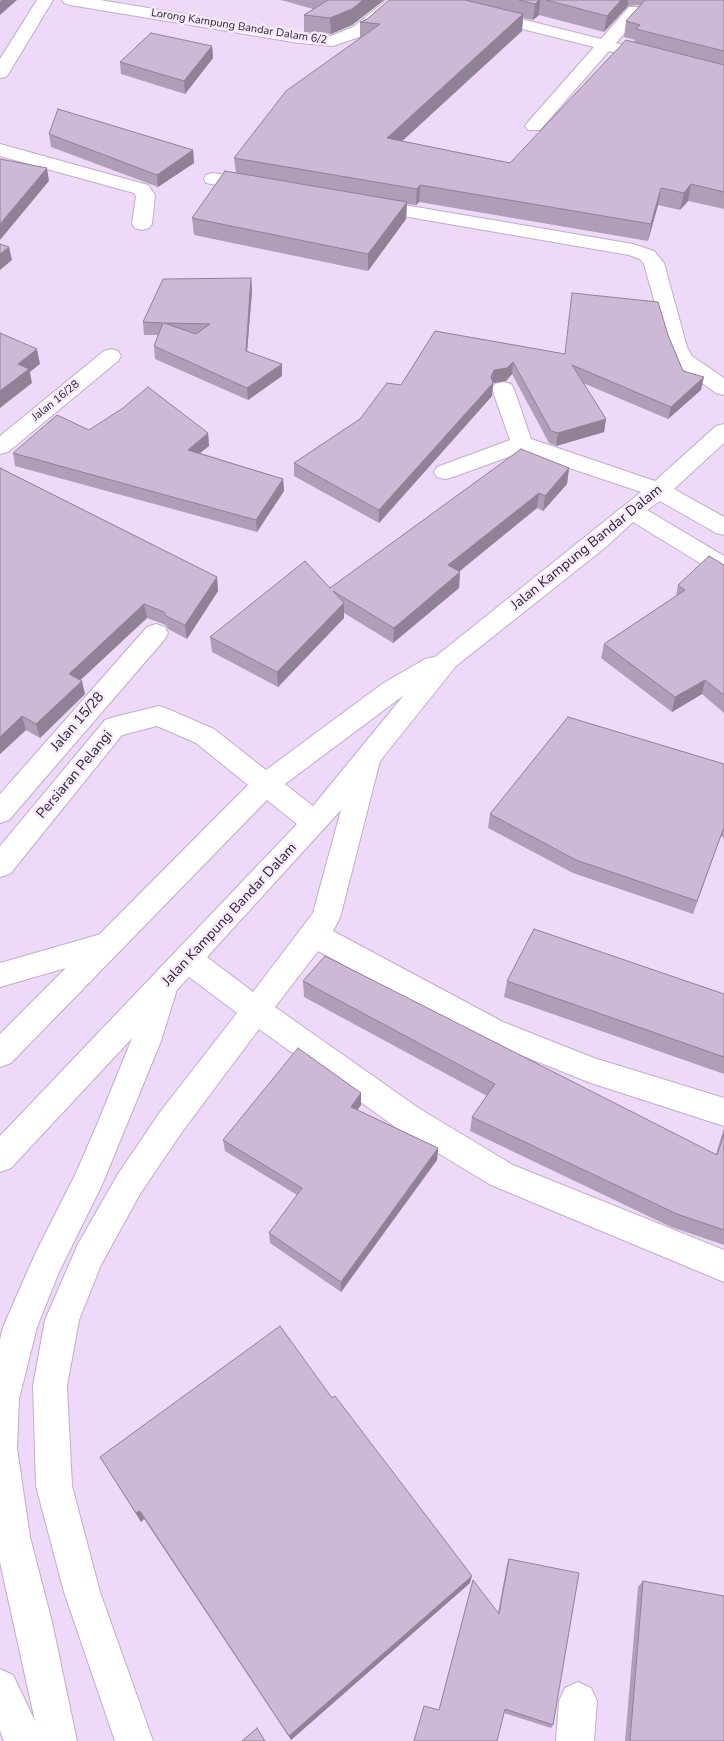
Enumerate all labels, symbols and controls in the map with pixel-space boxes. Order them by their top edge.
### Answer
street label: Lorong Kampung Bandar Dalam 6/2 [150,7,328,47]
street label: Jalan 16/28 [30,378,82,424]
street label: Jalan Kampung Bandar Dalam [508,482,666,614]
street label: Jalan 15/28 [48,689,108,755]
street label: Persiaran Pelangi [33,728,117,822]
street label: Jalan Kampung Bandar Dalam [159,840,301,990]

